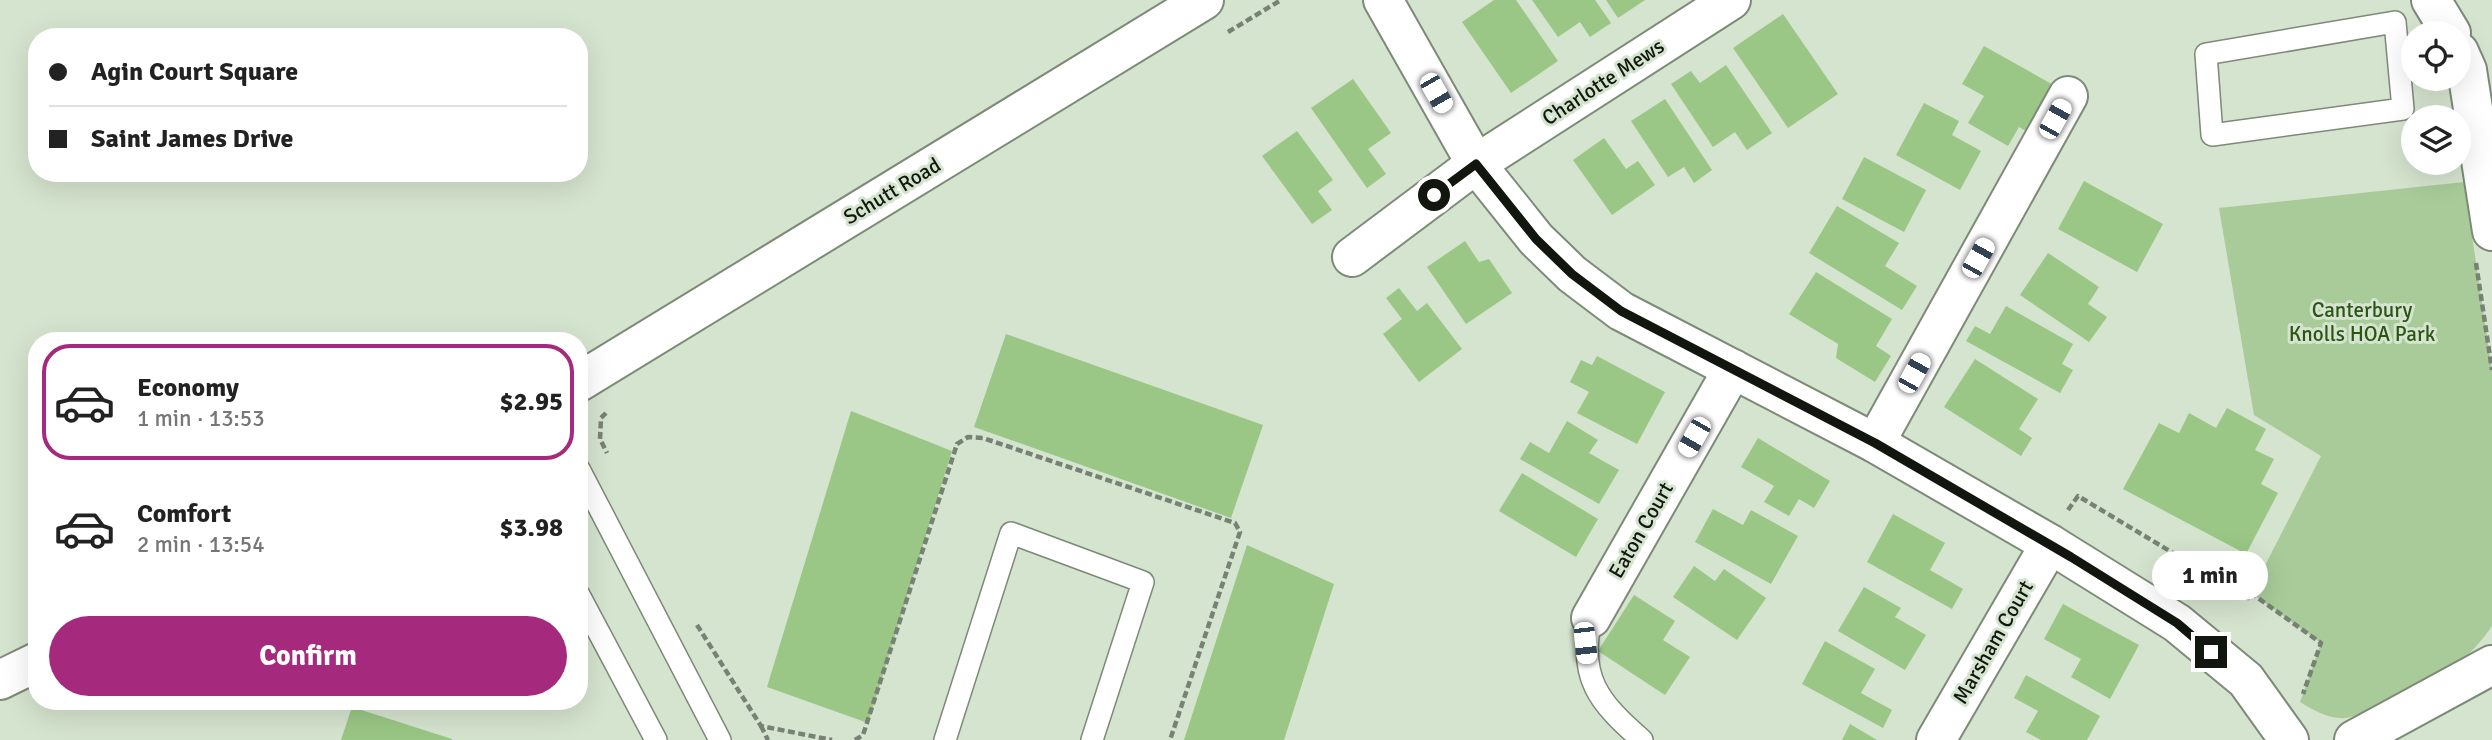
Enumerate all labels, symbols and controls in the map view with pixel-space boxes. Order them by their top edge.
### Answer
map controls [2401,21,2471,175]
button: locate [2401,21,2471,91]
street label: Charlotte Mews [1537,33,1669,131]
text: Agin Court Square [91,56,298,88]
car [1417,70,1456,116]
car [2036,96,2075,142]
button: layers [2401,105,2471,175]
text: Saint James Drive [91,123,293,155]
street label: Schutt Road [839,152,945,230]
route start [1418,179,1450,211]
car [1959,235,1998,281]
park label: Canterbury Knolls HOA Park [2289,297,2436,347]
car [1895,350,1934,396]
icon: car [53,371,116,434]
text: Economy [137,372,239,404]
text: $2.95 [499,386,563,418]
text: 1 min · 13:53 [137,404,265,433]
car [1675,414,1714,460]
street label: Eaton Court [1603,477,1679,583]
icon: car [53,497,116,560]
text: Comfort [137,498,231,530]
text: $3.98 [499,512,563,544]
text: 2 min · 13:54 [137,530,265,559]
callout: 1 min [2153,550,2269,600]
text: 1 min [2182,561,2238,590]
street label: Marsham Court [1947,576,2039,708]
button: Confirm [49,616,567,696]
car [1573,621,1598,665]
route end [2195,636,2227,668]

